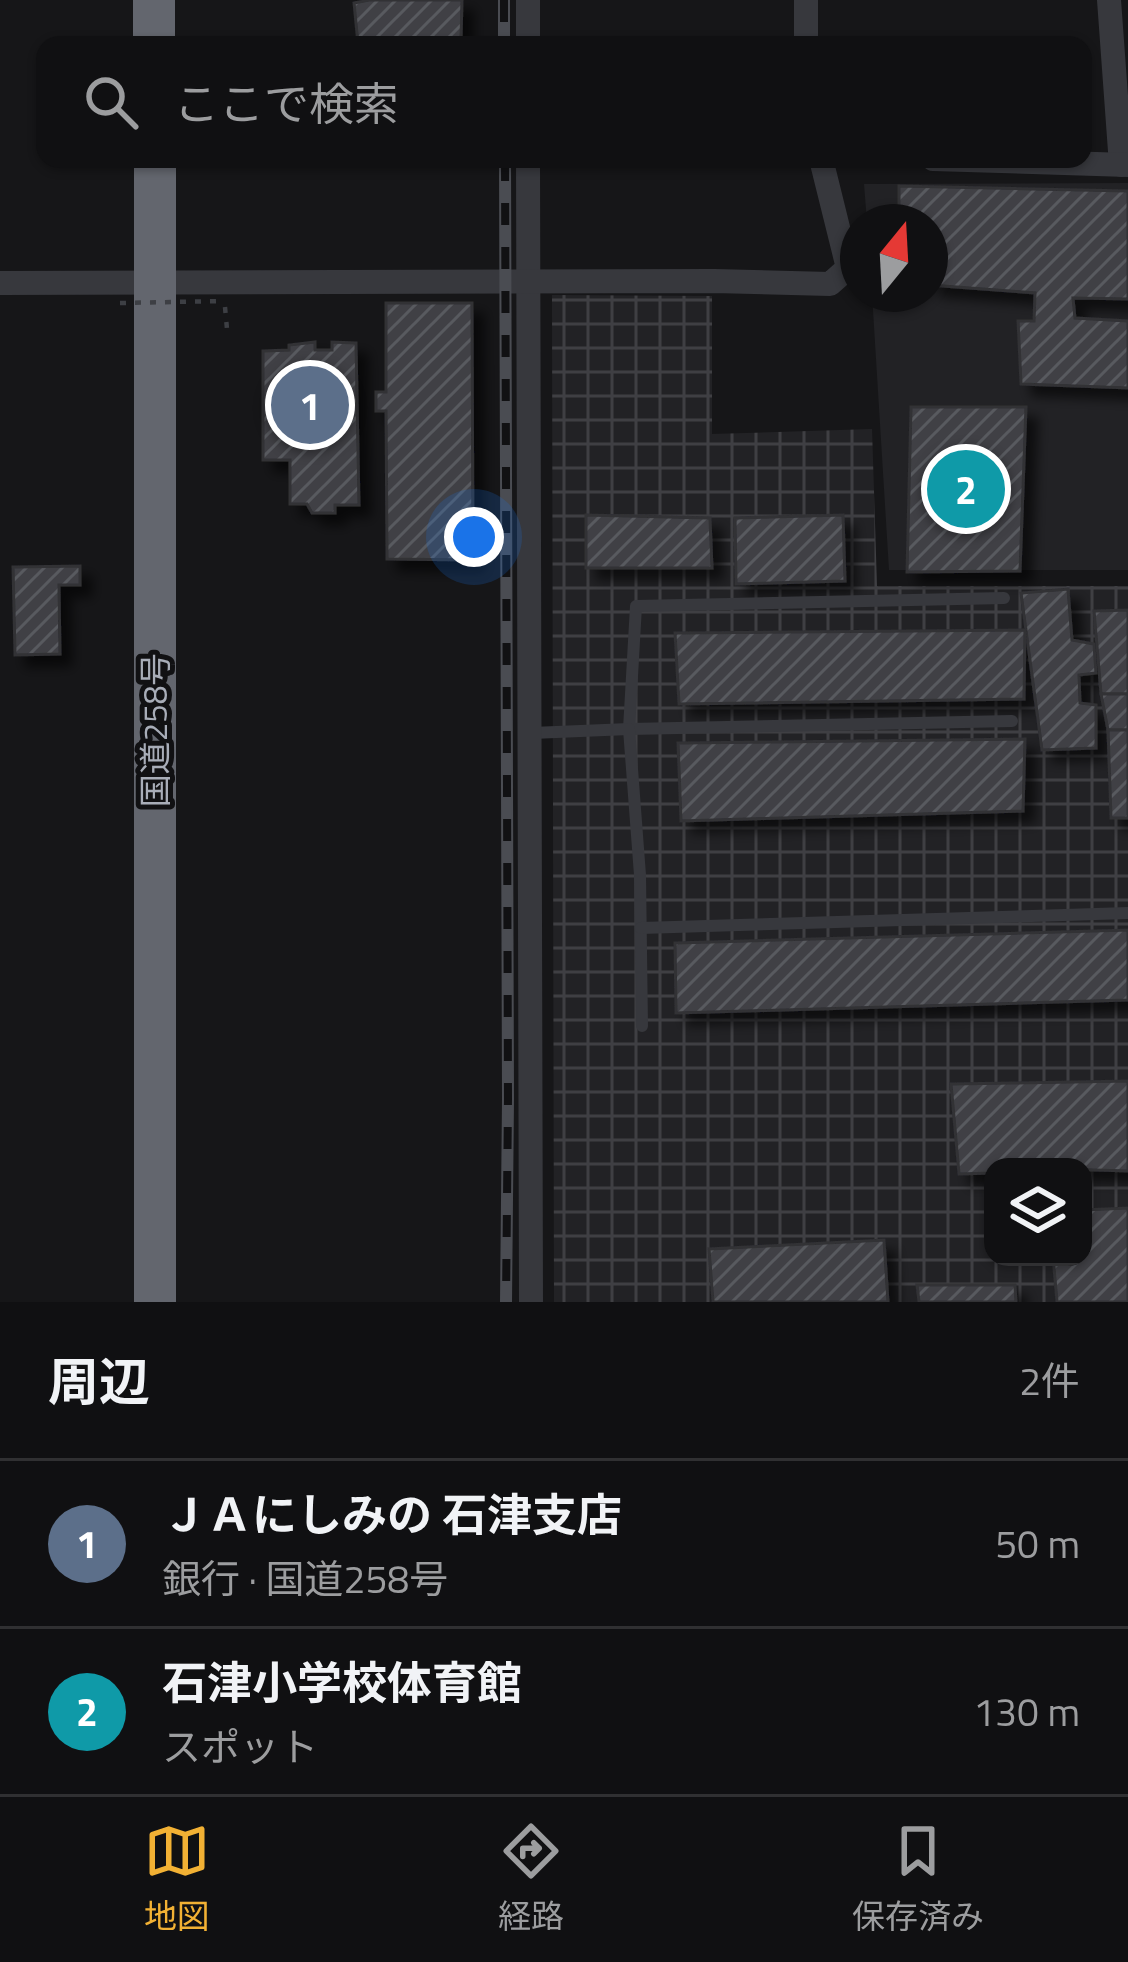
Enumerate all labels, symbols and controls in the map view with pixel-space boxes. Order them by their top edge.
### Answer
search box [36,36,1092,168]
icon: search [78,69,144,135]
text: ここで検索 [174,69,399,137]
north arrow [840,204,948,312]
pin: 1 [271,360,349,450]
pin: 2 [927,444,1005,534]
your location [444,507,504,567]
street label: 国道258号 [130,653,180,807]
map controls [984,1158,1092,1266]
button: layers [984,1158,1092,1266]
text: 周辺 [48,1342,150,1420]
text: 2件 [1019,1351,1080,1410]
text: ＪＡにしみの 石津支店 [162,1480,622,1548]
text: 1 [76,1514,98,1573]
text: 50 m [995,1514,1080,1573]
text: 銀行 · 国道258号 [162,1549,448,1608]
text: 石津小学校体育館 [162,1648,522,1716]
text: 2 [76,1682,98,1741]
text: 130 m [973,1682,1080,1741]
text: スポット [162,1717,318,1776]
tab: 地図 [144,1818,210,1941]
tab: 経路 [498,1818,564,1941]
tab: 保存済み [852,1818,984,1941]

